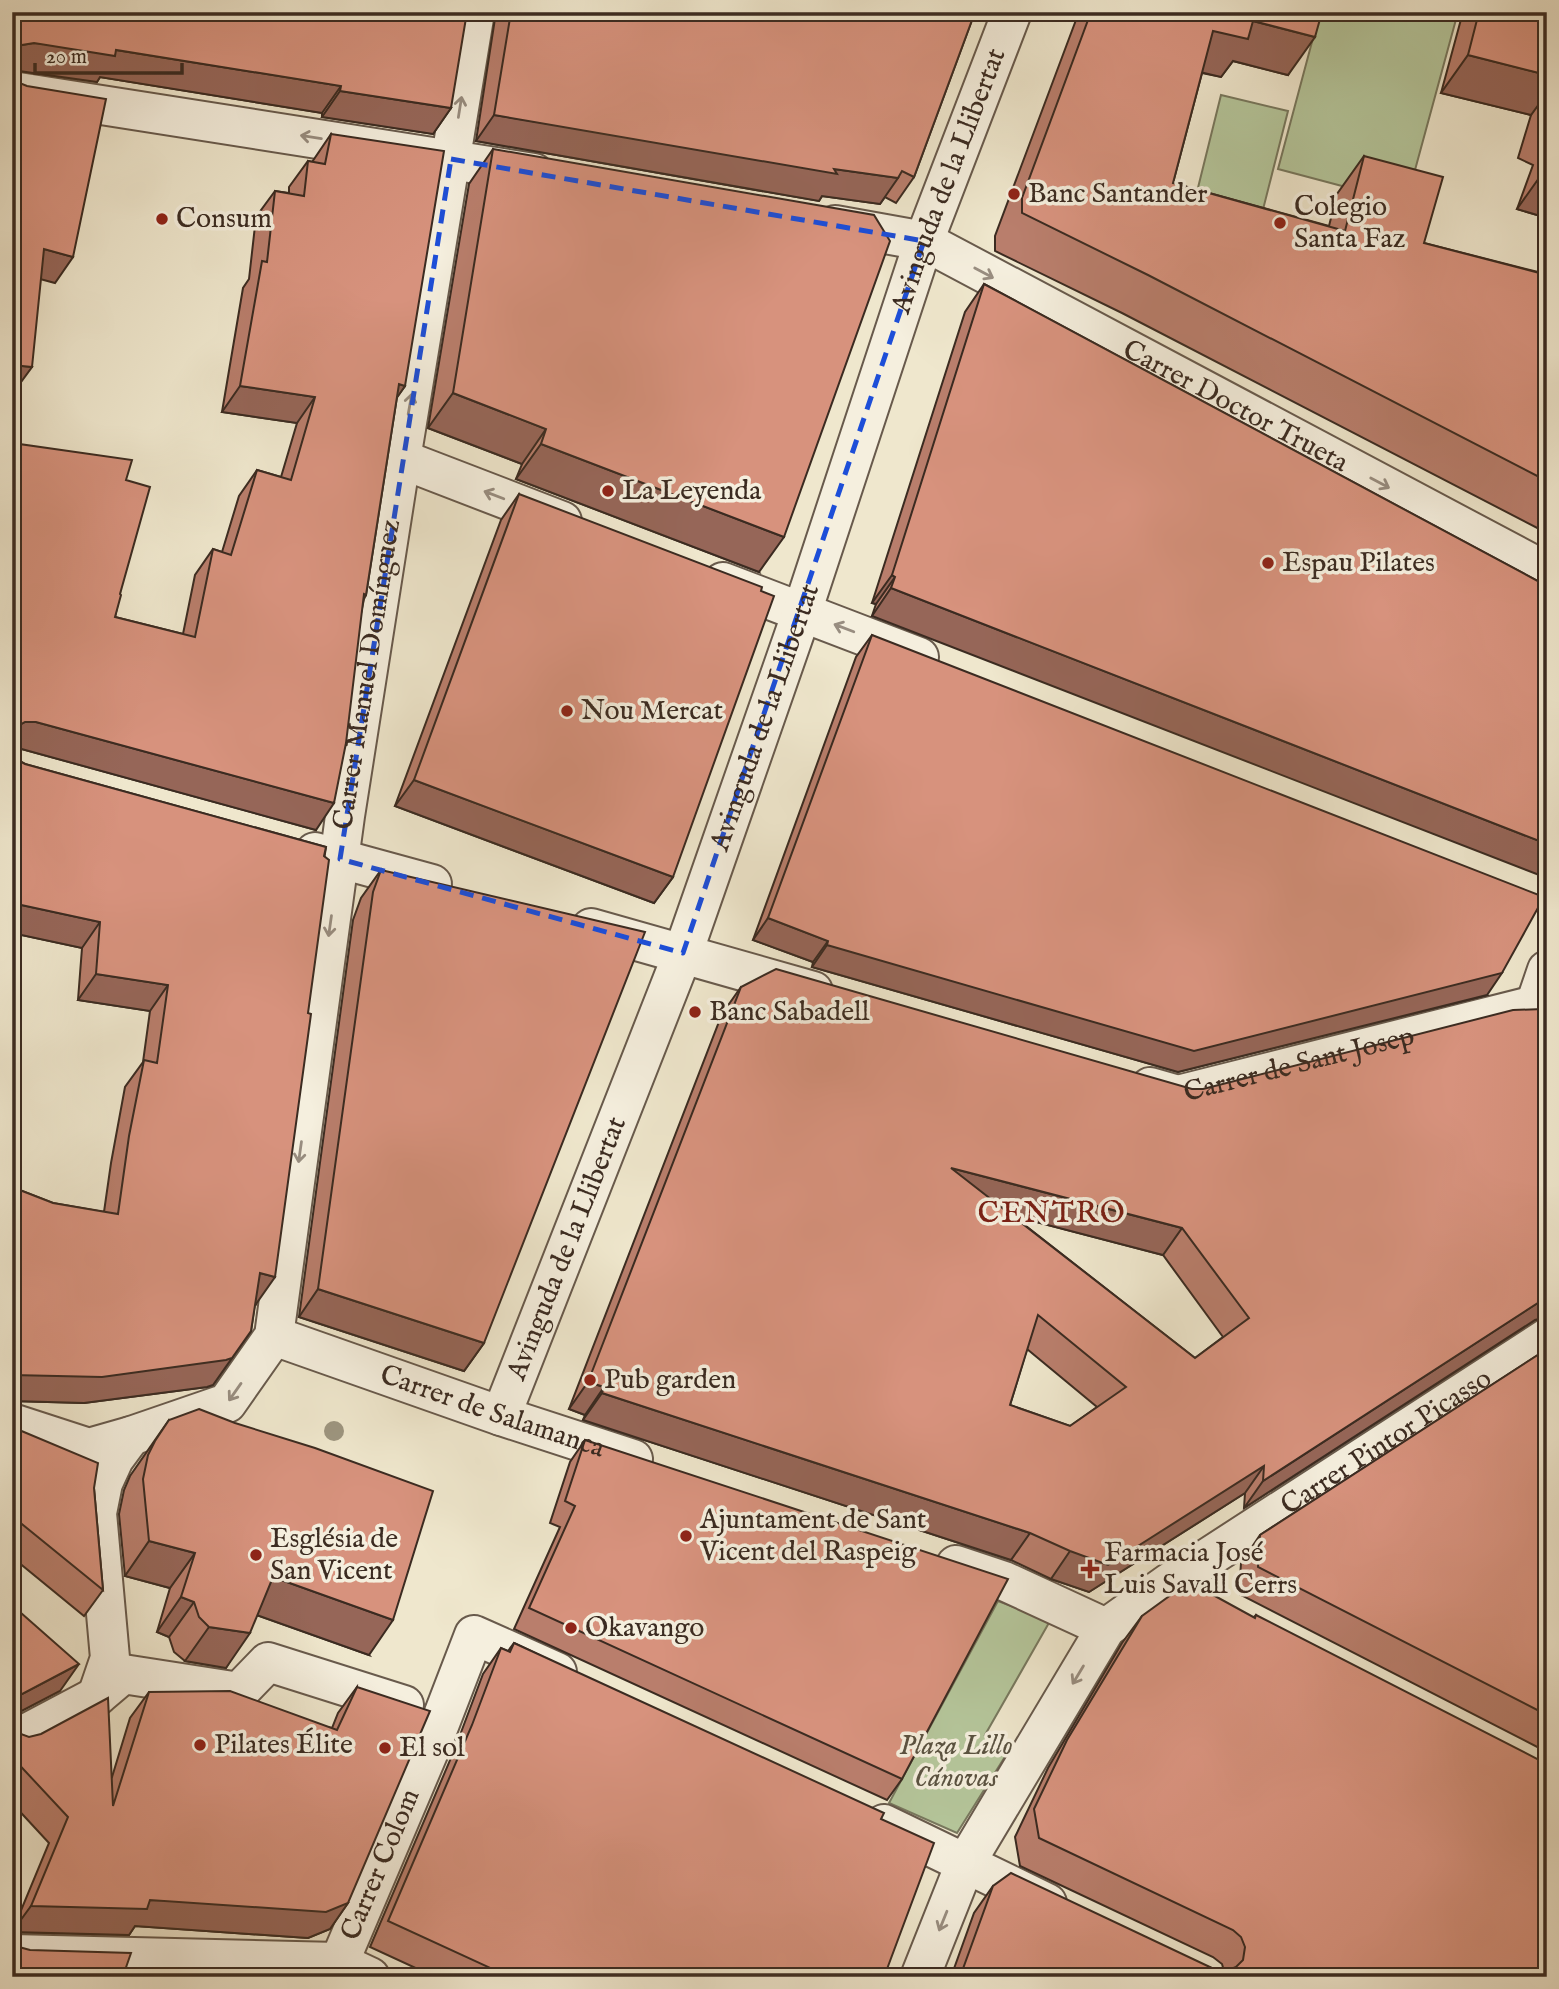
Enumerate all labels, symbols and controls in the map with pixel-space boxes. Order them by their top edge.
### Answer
scale bar [35,32,182,76]
street label: Avinguda de la Llibertat [884,43,1014,319]
text: 20 m [46,44,87,71]
one-way arrow [454,96,467,119]
one-way arrow [300,130,323,143]
place label: Banc Santander [1028,177,1208,212]
marker: Banc Santander [1006,186,1022,202]
place label: Colegio Santa Faz [1294,190,1406,257]
place label: Consum [176,202,272,237]
marker: Consum [154,211,170,227]
marker: Colegio Santa Faz [1272,215,1288,231]
one-way arrow [973,267,994,280]
street label: Carrer Doctor Trueta [1117,332,1355,481]
one-way arrow [404,393,417,416]
place label: La Leyenda [622,474,762,509]
one-way arrow [1369,477,1390,491]
marker: La Leyenda [600,483,616,499]
one-way arrow [484,487,505,500]
street label: Carrer Manuel Domínguez [326,517,409,832]
place label: Espau Pilates [1282,546,1435,581]
marker: Espau Pilates [1260,555,1276,571]
street label: Avinguda de la Llibertat [702,579,828,856]
one-way arrow [833,621,855,634]
place label: Nou Mercat [581,694,723,729]
marker: Nou Mercat [559,703,575,719]
one-way arrow [324,915,337,937]
place label: Banc Sabadell [709,995,870,1030]
marker: Banc Sabadell [687,1004,703,1020]
street label: Carrer de Sant Josep [1180,1019,1418,1110]
street label: Avinguda de la Llibertat [499,1111,635,1386]
one-way arrow [293,1140,306,1163]
district label: CENTRO [977,1195,1127,1233]
street label: Carrer de Salamanca [375,1357,610,1466]
street label: Carrer Pintor Picasso [1275,1361,1498,1523]
place label: Pub garden [604,1363,736,1398]
marker: Pub garden [582,1372,598,1388]
one-way arrow [228,1382,242,1401]
place label: Ajuntament de Sant Vicent del Raspeig [699,1503,927,1570]
place label: Església de San Vicent [270,1522,398,1589]
marker: Ajuntament de Sant Vicent del Raspeig [678,1528,694,1544]
place label: Farmacia José Luis Savall Cerrs [1104,1536,1297,1603]
marker: Església de San Vicent [248,1547,264,1563]
marker: Farmacia José Luis Savall Cerrs [1082,1561,1098,1577]
place label: Okavango [585,1611,704,1646]
marker: Okavango [563,1620,579,1636]
one-way arrow [1070,1665,1084,1685]
place label: Pilates Élite [214,1727,353,1763]
park label: Plaza Lillo Cánovas [899,1729,1013,1796]
place label: El sol [399,1731,465,1766]
marker: Pilates Élite [192,1737,208,1753]
marker: El sol [377,1740,393,1756]
street label: Carrer Colom [333,1784,428,1946]
one-way arrow [935,1909,948,1931]

